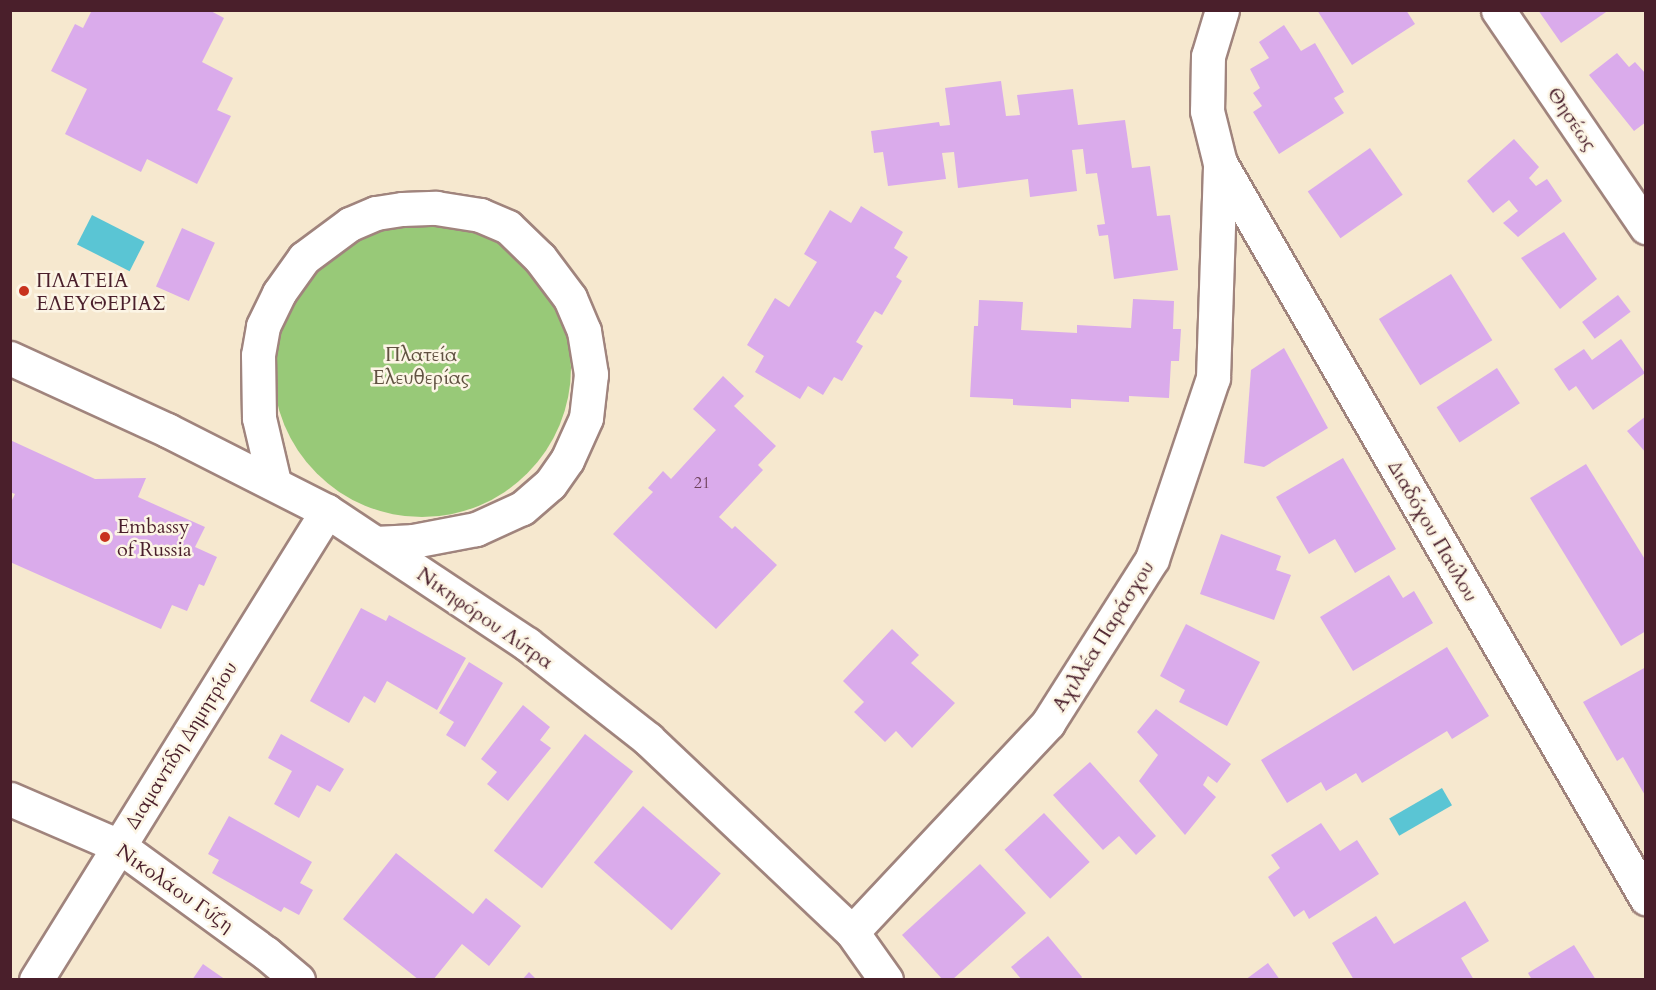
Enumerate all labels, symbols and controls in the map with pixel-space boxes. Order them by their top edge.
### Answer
street label: Θησέως [1542,83,1602,155]
place label: ΠΛΑΤΕΙΑ ΕΛΕΥΘΕΡΙΑΣ [36,268,166,315]
marker: ΠΛΑΤΕΙΑ ΕΛΕΥΘΕΡΙΑΣ [17,284,31,298]
park label: Πλατεία Ελευθερίας [373,342,469,389]
street label: Διαδόχου Παύλου [1383,456,1483,606]
house number: 21 [694,473,710,493]
place label: Embassy of Russia [117,514,192,561]
marker: Embassy of Russia [98,530,112,544]
street label: Αχιλλέα Παράσχου [1047,556,1159,716]
street label: Νικηφόρου Λύτρα [412,562,558,674]
street label: Διαμαντίδη Δημητρίου [120,657,242,833]
street label: Νικολάου Γύζη [112,839,238,937]

